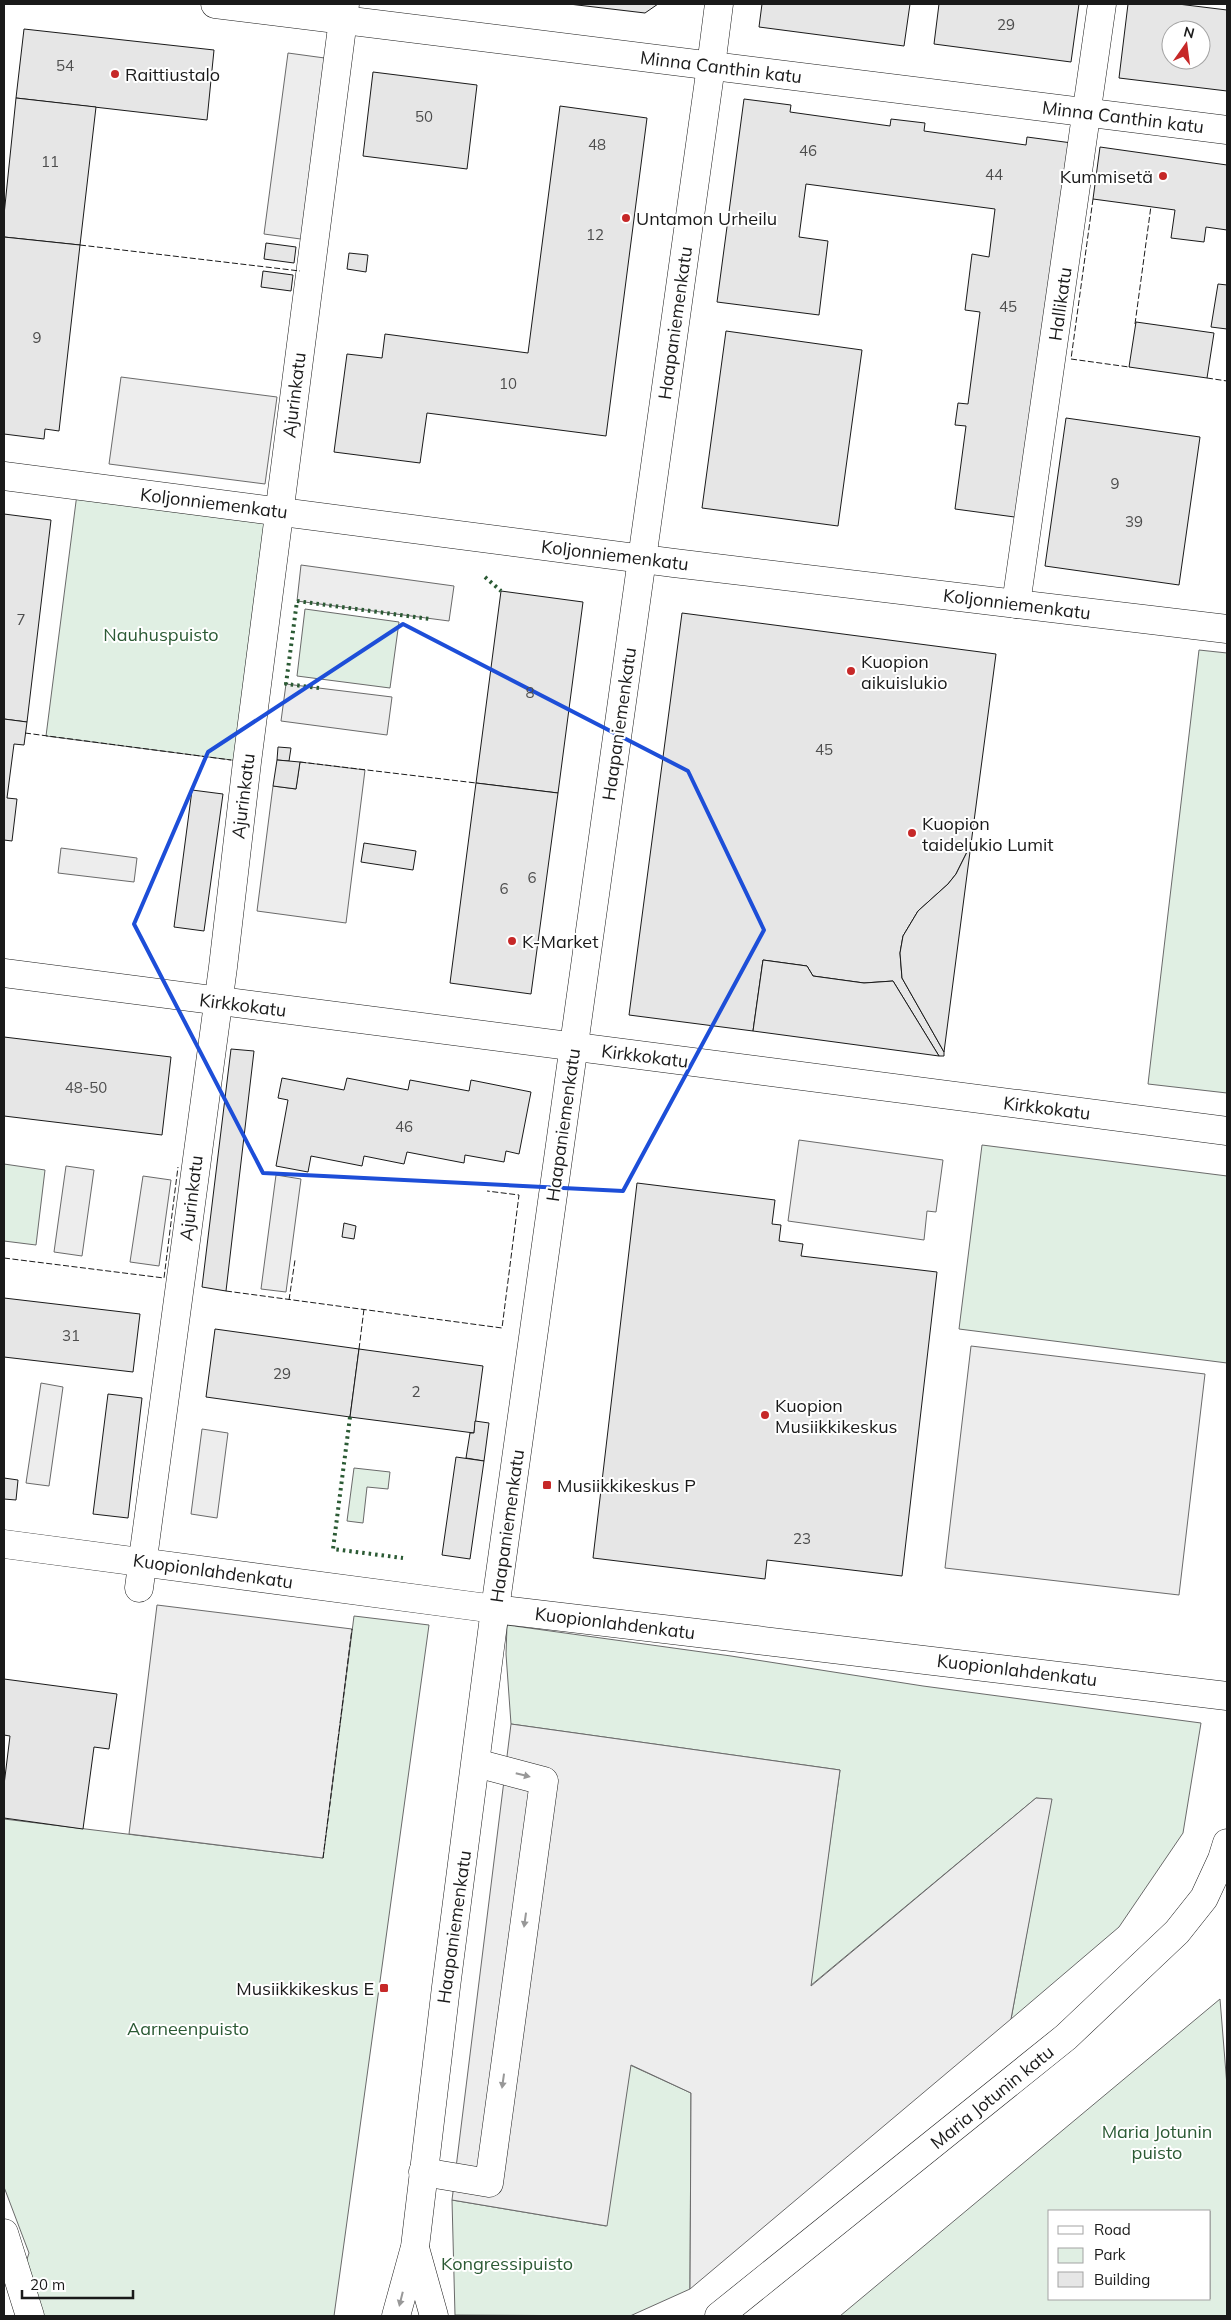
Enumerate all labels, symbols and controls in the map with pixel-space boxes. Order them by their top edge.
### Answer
house number: 29 [997,15,1015,34]
north arrow [1161,20,1211,70]
text: N [1182,22,1196,42]
street label: Minna Canthin katu [639,46,803,88]
house number: 54 [56,56,74,75]
place label: Raittiustalo [125,63,220,86]
marker: Raittiustalo [109,68,121,80]
street label: Minna Canthin katu [1041,96,1205,138]
house number: 50 [415,107,433,126]
house number: 48 [588,135,606,154]
house number: 46 [799,141,817,160]
house number: 11 [41,152,59,171]
house number: 44 [985,165,1003,184]
place label: Kummisetä [1060,165,1153,188]
marker: Kummisetä [1157,170,1169,182]
place label: Untamon Urheilu [636,207,777,230]
marker: Untamon Urheilu [620,212,632,224]
house number: 12 [586,225,604,244]
street label: Haapaniemenkatu [653,245,697,401]
street label: Hallikatu [1043,266,1077,342]
house number: 45 [999,297,1017,316]
house number: 9 [32,328,42,347]
street label: Ajurinkatu [277,351,311,439]
house number: 10 [499,374,517,393]
house number: 9 [1110,474,1120,493]
street label: Koljonniemenkatu [139,483,289,523]
house number: 39 [1125,512,1143,531]
street label: Koljonniemenkatu [540,535,690,575]
street label: Koljonniemenkatu [942,584,1092,624]
house number: 7 [16,610,26,629]
park label: Nauhuspuisto [103,623,219,646]
street label: Haapaniemenkatu [597,646,641,802]
place label: Kuopion aikuislukio [861,650,947,694]
marker: Kuopion aikuislukio [845,665,857,677]
house number: 8 [525,683,535,702]
house number: 45 [815,740,833,759]
street label: Ajurinkatu [226,752,260,840]
place label: Kuopion taidelukio Lumit [922,812,1054,856]
marker: Kuopion taidelukio Lumit [906,827,918,839]
house number: 6 [527,868,537,887]
house number: 6 [499,879,509,898]
place label: K-Market [522,930,598,953]
marker: K-Market [506,935,518,947]
street label: Kirkkokatu [198,988,288,1022]
street label: Kirkkokatu [600,1039,690,1073]
street label: Haapaniemenkatu [541,1047,585,1203]
house number: 48-50 [65,1078,107,1097]
street label: Kirkkokatu [1002,1091,1092,1125]
house number: 46 [395,1117,413,1136]
street label: Ajurinkatu [174,1154,208,1242]
house number: 31 [62,1326,80,1345]
house number: 29 [273,1364,291,1383]
house number: 2 [411,1382,421,1401]
place label: Kuopion Musiikkikeskus [775,1394,898,1438]
marker: Kuopion Musiikkikeskus [759,1409,771,1421]
street label: Haapaniemenkatu [485,1448,529,1604]
place label: Musiikkikeskus P [557,1474,696,1497]
marker: Musiikkikeskus P [541,1479,553,1491]
house number: 23 [793,1529,811,1548]
street label: Kuopionlahdenkatu [132,1548,294,1594]
street label: Kuopionlahdenkatu [534,1602,696,1644]
street label: Kuopionlahdenkatu [936,1649,1098,1691]
one-way arrow [515,1771,530,1779]
street label: Haapaniemenkatu [432,1849,476,2005]
one-way arrow [521,1912,529,1928]
place label: Musiikkikeskus E [236,1977,374,2000]
marker: Musiikkikeskus E [378,1982,390,1994]
park label: Aarneenpuisto [127,2017,249,2040]
street label: Maria Jotunin katu [926,2040,1058,2154]
one-way arrow [499,2073,507,2089]
park label: Maria Jotunin puisto [1102,2120,1212,2164]
legend [1048,2210,1211,2300]
text: Road [1094,2220,1131,2239]
text: Park [1094,2245,1126,2264]
park label: Kongressipuisto [441,2252,573,2275]
scale bar [22,2268,134,2300]
text: Building [1094,2270,1150,2289]
text: 20 m [30,2275,65,2294]
one-way arrow [397,2291,405,2306]

